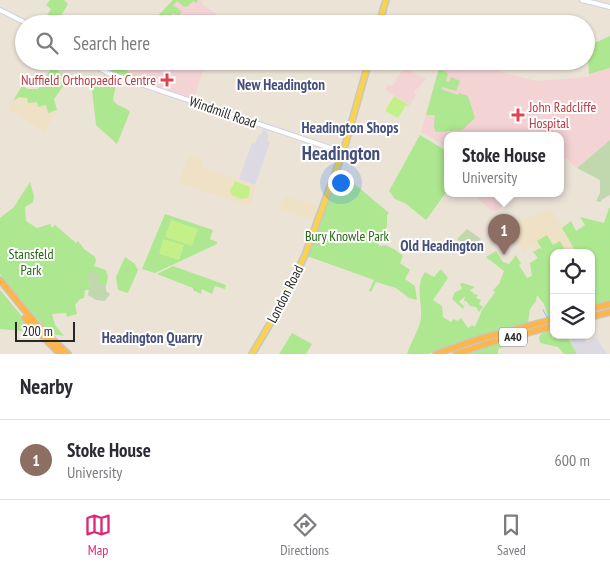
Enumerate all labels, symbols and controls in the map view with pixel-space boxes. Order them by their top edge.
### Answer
search box [15,15,595,70]
icon: search [33,29,61,57]
text: Search here [73,31,150,55]
place label: Nuffield Orthopaedic Centre [21,71,156,89]
marker: Nuffield Orthopaedic Centre [160,73,174,87]
district label: New Headington [237,75,325,94]
street label: Windmill Road [187,92,259,132]
place label: John Radcliffe Hospital [528,98,596,132]
marker: John Radcliffe Hospital [511,108,525,122]
district label: Headington Shops [302,118,398,137]
popup [444,132,564,197]
district label: Headington [302,141,380,165]
text: Stoke House [462,143,546,167]
text: University [462,167,517,187]
your location [328,170,354,196]
pin: 1 [488,214,520,255]
park label: Bury Knowle Park [305,227,390,245]
district label: Old Headington [400,236,484,255]
park label: Stansfeld Park [9,245,53,279]
map controls [550,249,595,339]
button: locate [550,249,595,294]
street label: London Road [263,262,307,326]
button: layers [550,294,595,339]
scale bar [15,319,75,342]
text: 200 m [22,322,53,340]
district label: Headington Quarry [102,328,203,347]
road number: A40 [499,328,527,347]
text: Nearby [20,373,73,400]
text: Stoke House [67,438,151,462]
text: 1 [32,450,40,470]
text: 600 m [555,450,590,470]
text: University [67,462,122,482]
tab: Map [84,511,112,559]
tab: Directions [280,511,329,559]
tab: Saved [497,511,526,559]

